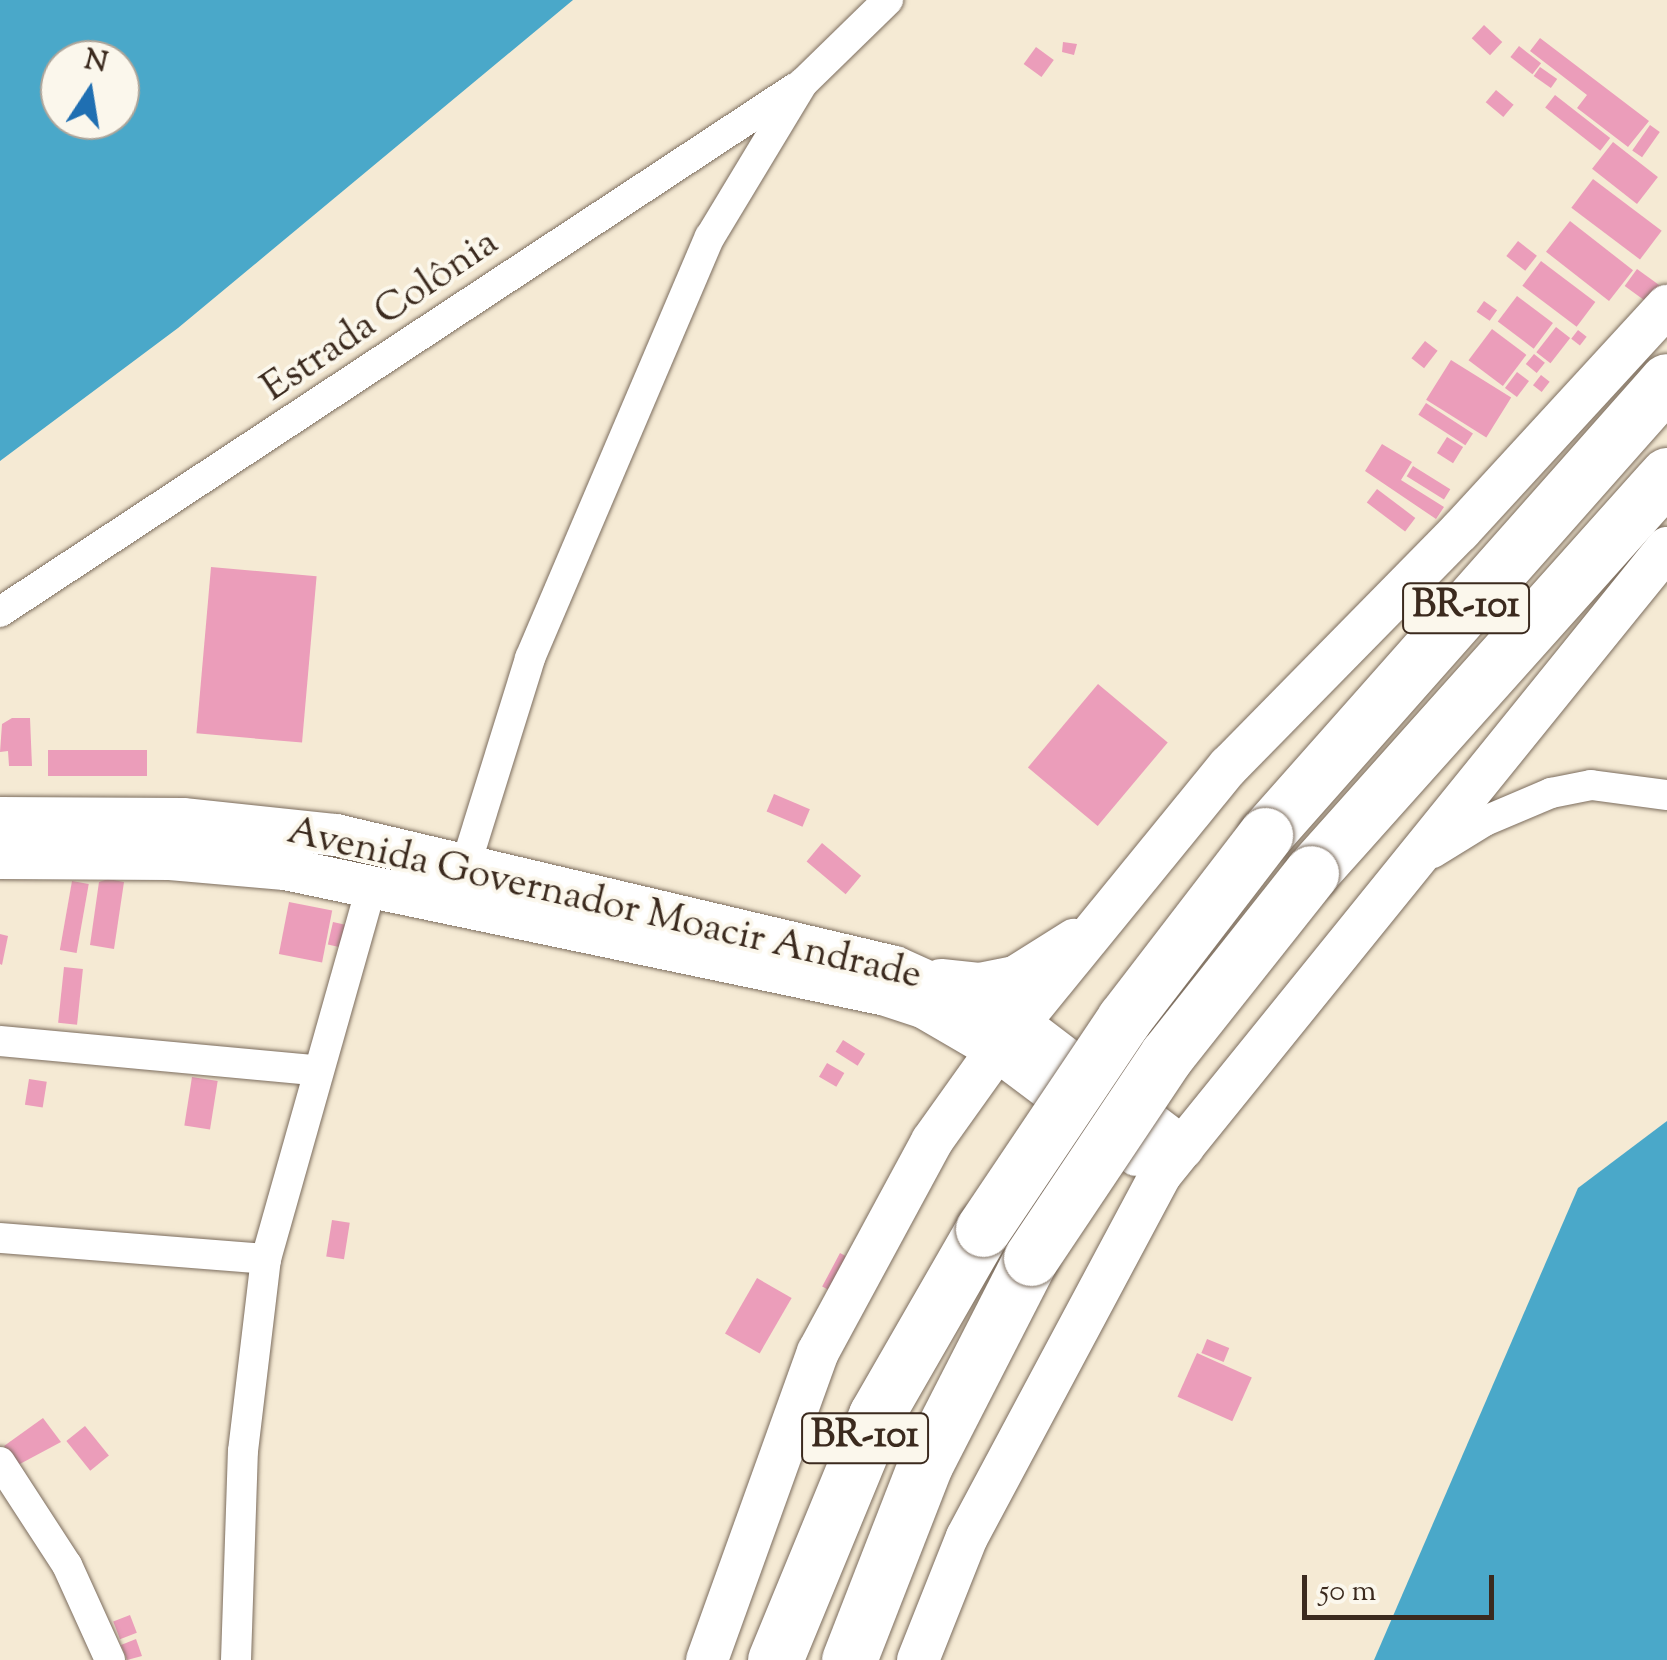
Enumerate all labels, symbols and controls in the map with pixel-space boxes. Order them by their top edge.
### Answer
north arrow [40,40,140,140]
text: N [81,41,111,84]
street label: Estrada Colônia [254,220,508,414]
road number: BR-101 [1401,575,1531,641]
street label: Avenida Governador Moacir Andrade [282,809,926,1001]
road number: BR-101 [800,1405,930,1471]
scale bar [1307,1555,1500,1617]
text: 50 m [1319,1571,1376,1614]

